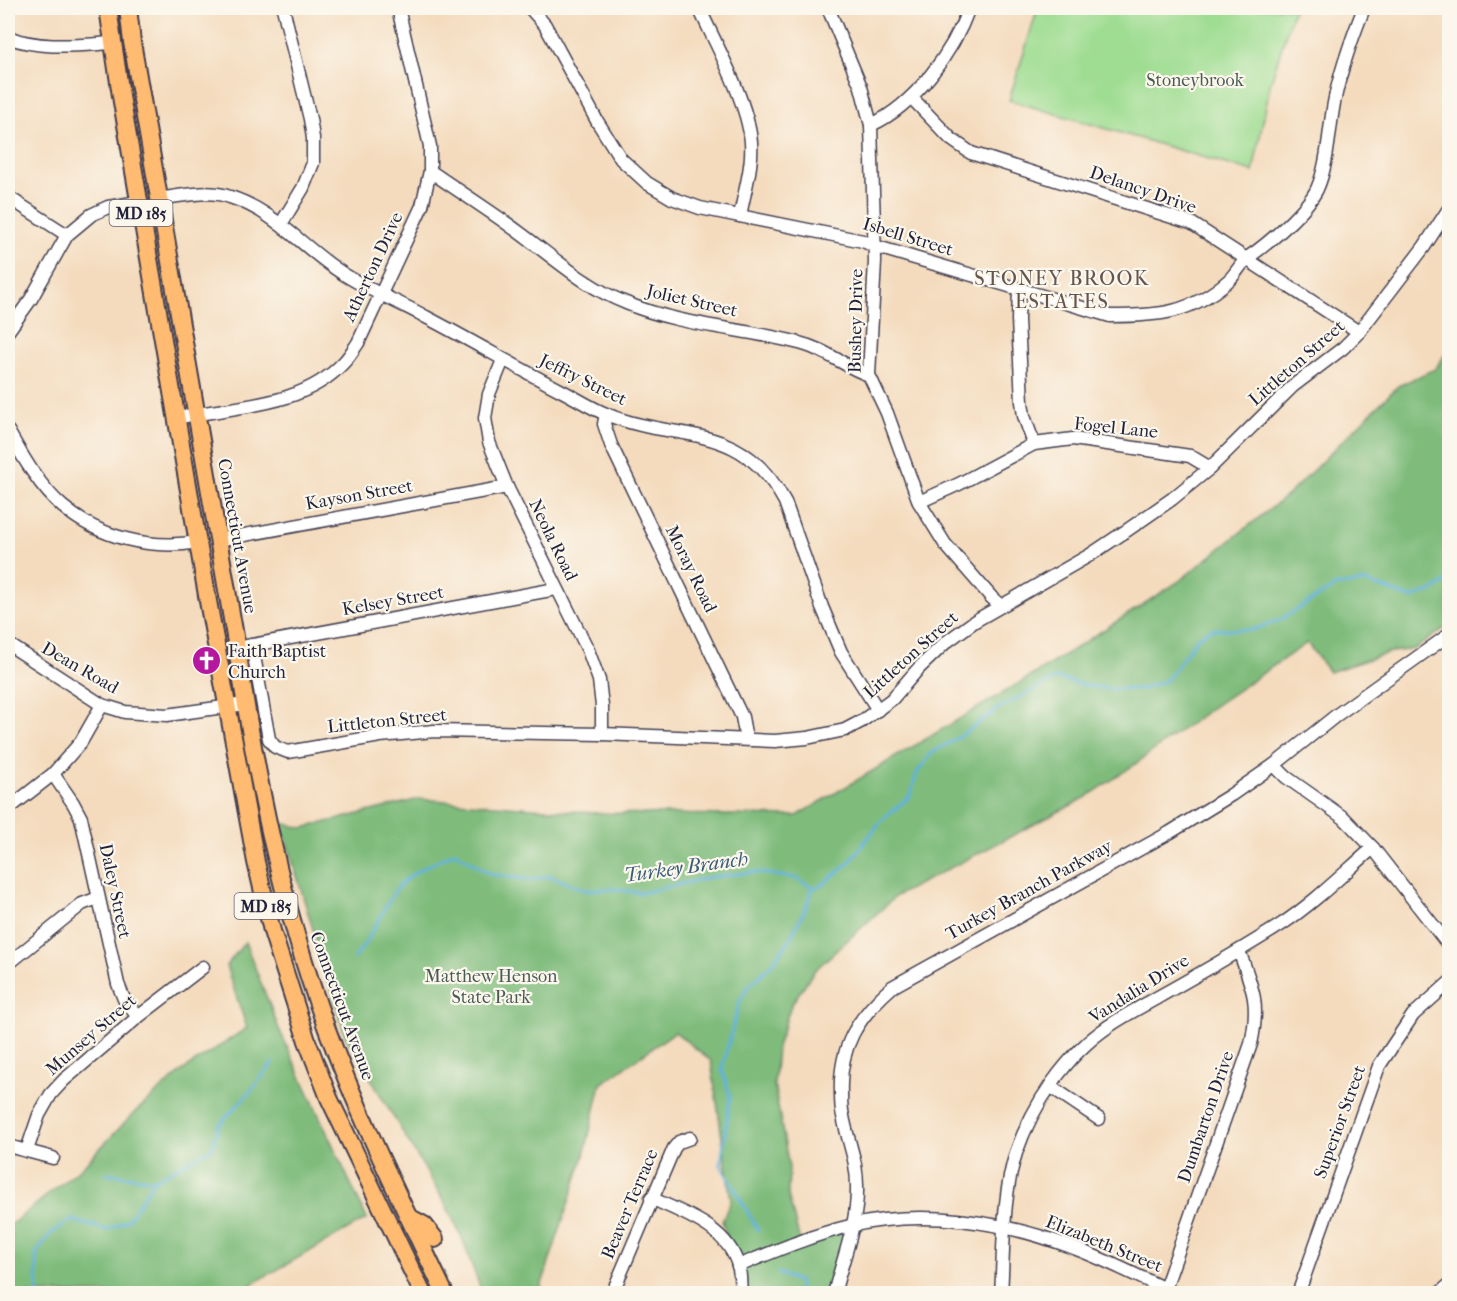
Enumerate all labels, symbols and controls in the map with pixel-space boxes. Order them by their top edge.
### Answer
park label: Stoneybrook [1146,70,1245,91]
street label: Delancy Drive [1087,162,1199,218]
road number: MD 185 [110,200,172,226]
street label: Atherton Drive [338,209,408,326]
street label: Isbell Street [860,213,956,261]
district label: STONEY BROOK ESTATES [974,267,1150,313]
street label: Bushey Drive [845,268,867,373]
street label: Joliet Street [643,280,740,322]
street label: Littleton Street [1245,315,1350,410]
street label: Jeffry Street [534,349,631,410]
street label: Fogel Lane [1073,413,1159,443]
street label: Connecticut Avenue [213,457,261,615]
street label: Kayson Street [304,475,415,515]
street label: Neola Road [524,496,582,585]
street label: Moray Road [661,522,721,616]
street label: Kelsey Street [341,582,446,620]
street label: Littleton Street [859,607,963,703]
street label: Dean Road [38,638,122,699]
place label: Faith Baptist Church [228,641,327,683]
church icon: Faith Baptist Church [191,645,223,677]
street label: Littleton Street [326,704,448,738]
street label: Turkey Branch Parkway [942,835,1117,945]
street label: Daley Street [95,842,135,941]
water label: Turkey Branch [623,847,749,887]
road number: MD 185 [234,893,298,919]
street label: Connecticut Avenue [305,929,379,1083]
street label: Vandalia Drive [1084,950,1193,1029]
park label: Matthew Henson State Park [424,966,558,1008]
street label: Munsey Street [41,990,141,1080]
street label: Dumbarton Drive [1174,1048,1238,1186]
street label: Superior Street [1310,1062,1370,1181]
street label: Beaver Terrace [597,1146,663,1262]
street label: Elizabeth Street [1043,1211,1166,1277]

